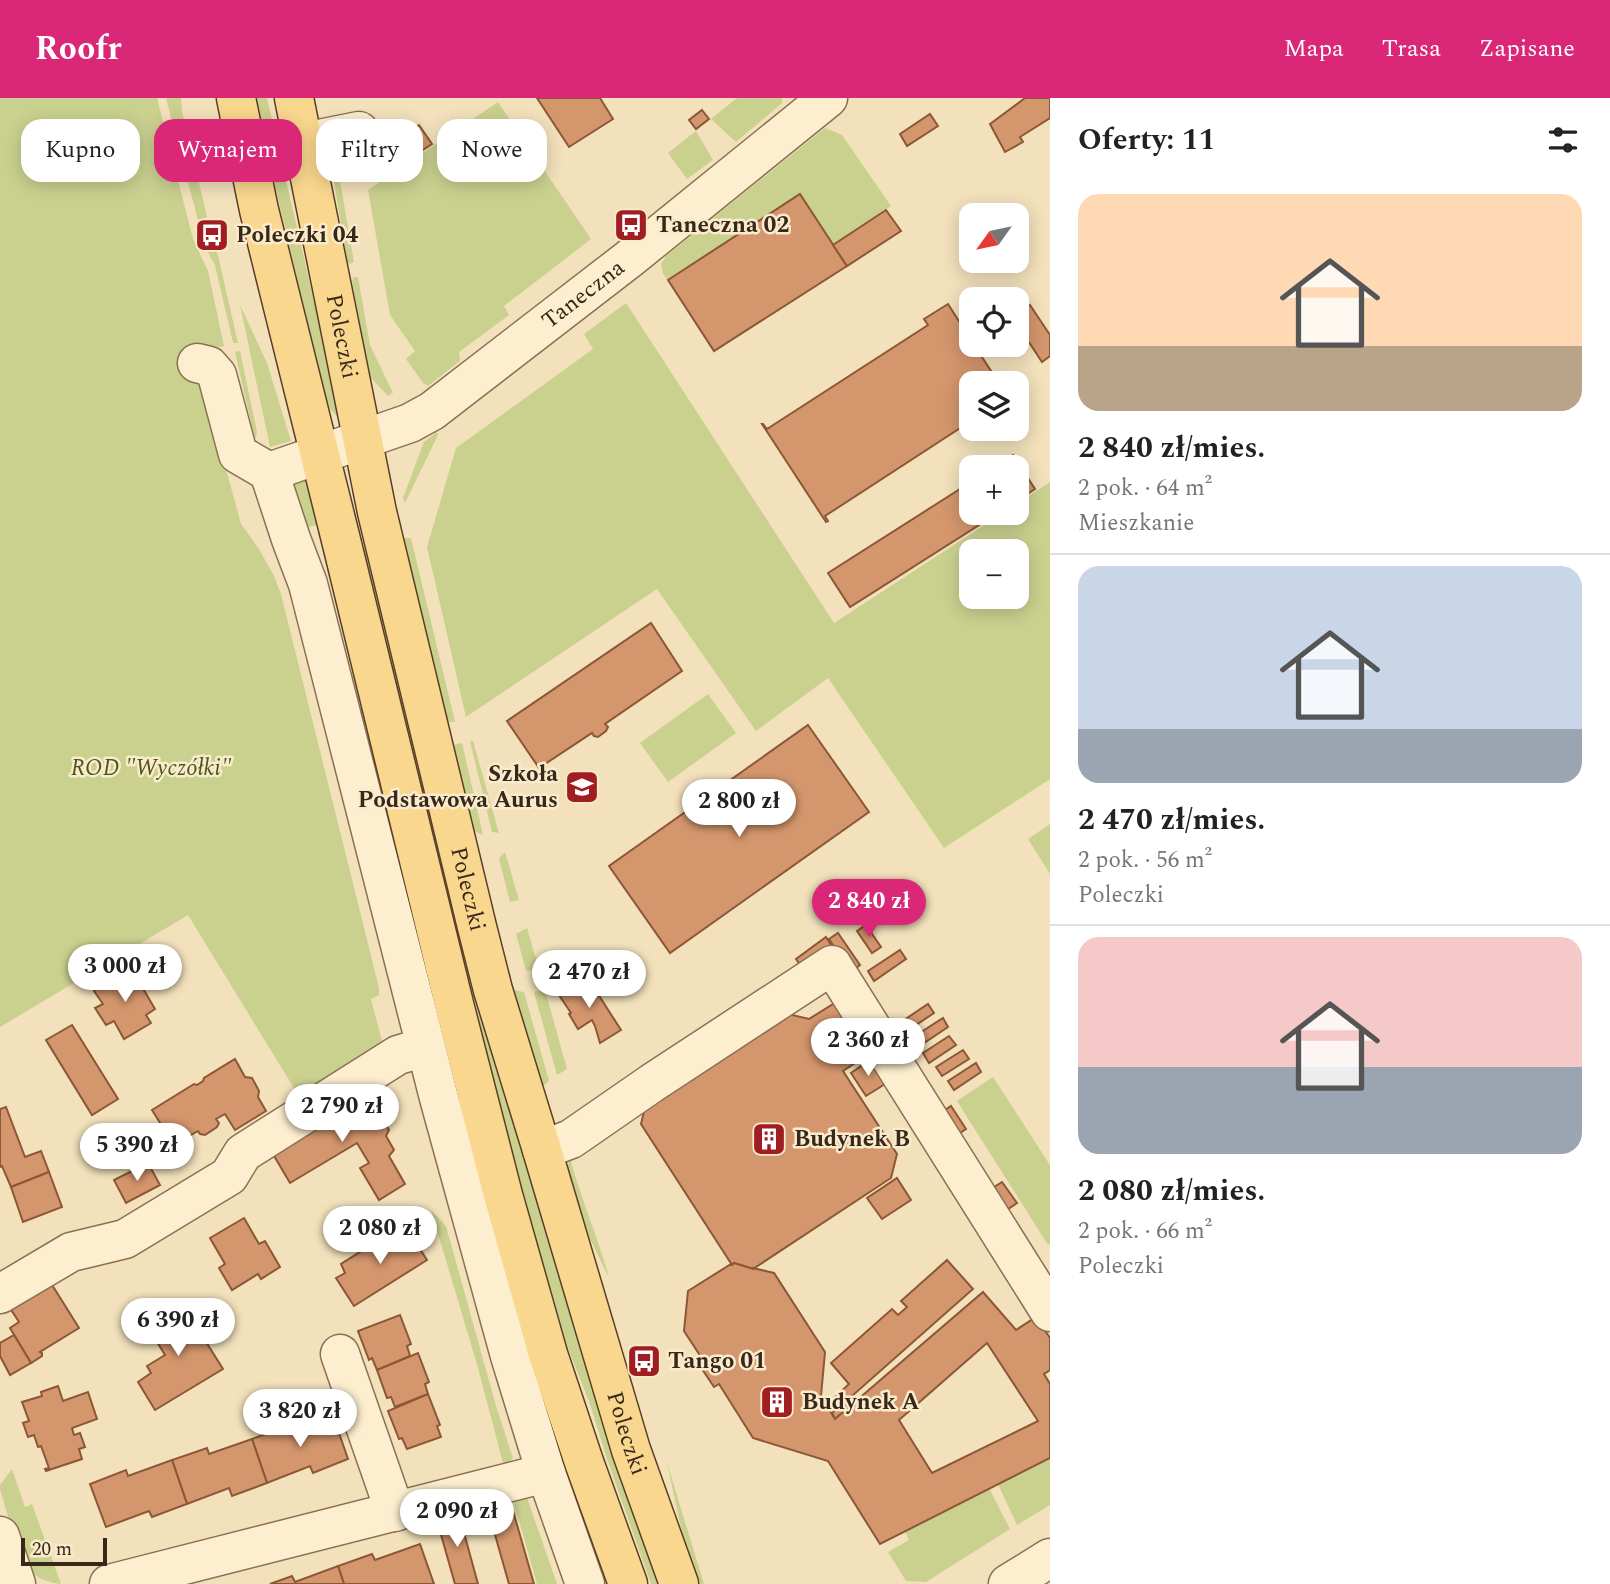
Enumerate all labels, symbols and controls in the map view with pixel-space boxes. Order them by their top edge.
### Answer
text: Roofr [35,24,121,74]
text: Mapa [1284,31,1344,67]
text: Trasa [1382,31,1441,67]
text: Zapisane [1479,31,1575,67]
text: Oferty: 11 [1078,117,1215,163]
chip: Kupno [21,119,140,182]
chip: Wynajem [154,119,302,182]
chip: Filtry [316,119,423,182]
chip: Nowe [437,119,547,182]
icon: filters [1544,121,1582,159]
north arrow [959,203,1029,273]
map controls [959,203,1029,609]
bus stop icon: Taneczna 02 [612,206,650,244]
place label: Taneczna 02 [656,208,789,243]
bus stop icon: Poleczki 04 [193,216,231,254]
place label: Poleczki 04 [236,218,359,253]
icon: home [1267,240,1393,366]
street label: Taneczna [534,251,632,338]
button: locate [959,287,1029,357]
street label: Poleczki [316,291,367,382]
button: layers [959,371,1029,441]
text: 2 840 zł/mies. [1078,425,1265,471]
button: + [959,455,1029,525]
text: 2 pok. · 64 m² [1078,471,1212,506]
text: Mieszkanie [1078,506,1194,541]
button: − [959,539,1029,609]
icon: home [1267,612,1393,738]
park label: ROD "Wyczółki" [71,751,232,786]
place label: Szkoła Podstawowa Aurus [358,757,558,818]
school or university icon: Szkoła Podstawowa Aurus [563,768,601,806]
pin: 2 800 zł [667,780,811,839]
text: 2 800 zł [698,784,780,819]
text: 2 470 zł/mies. [1078,797,1265,843]
street label: Poleczki [441,843,495,935]
text: 2 pok. · 56 m² [1078,843,1212,878]
text: Poleczki [1078,878,1164,913]
pin: 2 840 zł [797,880,941,939]
text: 2 840 zł [828,884,910,919]
pin: 3 000 zł [53,944,197,1004]
text: 3 000 zł [84,949,166,984]
pin: 2 470 zł [517,950,661,1010]
text: 2 470 zł [548,955,630,990]
icon: home [1267,983,1393,1109]
pin: 2 360 zł [796,1018,940,1078]
text: 2 360 zł [827,1023,909,1058]
pin: 2 790 zł [270,1084,414,1144]
text: 2 790 zł [301,1089,383,1124]
building icon: Budynek B [750,1120,788,1158]
place label: Budynek B [794,1122,910,1157]
pin: 5 390 zł [65,1124,209,1183]
text: 5 390 zł [96,1128,178,1163]
text: 2 080 zł/mies. [1078,1168,1265,1214]
pin: 2 080 zł [308,1206,452,1266]
text: 2 080 zł [339,1211,421,1246]
text: 2 pok. · 66 m² [1078,1214,1212,1249]
text: Poleczki [1078,1249,1164,1284]
pin: 6 390 zł [106,1298,250,1358]
text: 6 390 zł [137,1303,219,1338]
bus stop icon: Tango 01 [625,1342,663,1380]
place label: Tango 01 [668,1344,766,1379]
building icon: Budynek A [758,1383,796,1421]
place label: Budynek A [802,1385,920,1420]
street label: Poleczki [597,1387,656,1480]
pin: 3 820 zł [228,1390,372,1449]
text: 3 820 zł [259,1394,341,1429]
pin: 2 090 zł [385,1490,529,1549]
text: 2 090 zł [416,1494,498,1529]
scale bar [21,1535,107,1567]
text: 20 m [32,1535,72,1564]

